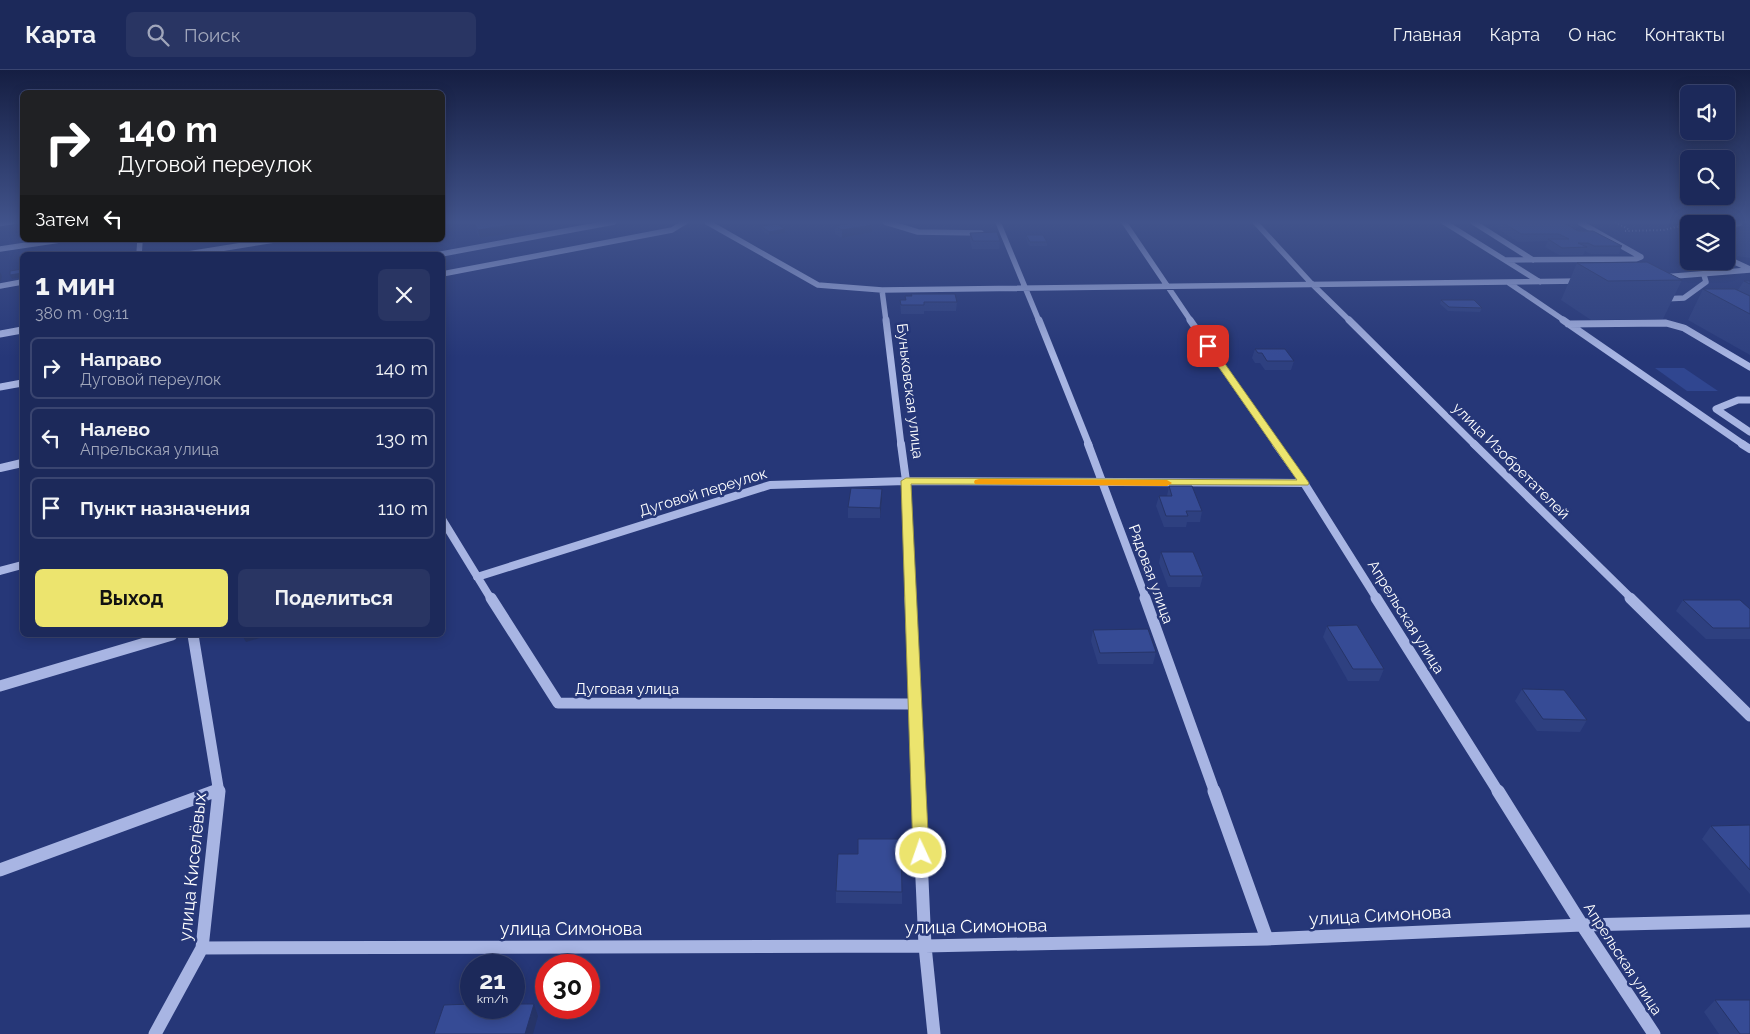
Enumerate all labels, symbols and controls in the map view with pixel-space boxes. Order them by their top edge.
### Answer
search box [126,12,476,57]
text: Карта [25,20,96,49]
icon: search [144,21,172,49]
text: Поиск [184,24,241,46]
text: Главная [1393,24,1461,45]
text: Карта [1489,24,1540,45]
text: О нас [1568,24,1616,45]
text: Контакты [1644,24,1725,45]
map controls [1680,85,1735,270]
button: sound [1680,85,1735,140]
text: 140 m [118,109,218,150]
icon: right [35,110,100,175]
button: search [1680,150,1735,205]
text: Дуговой переулок [118,151,313,177]
icon: left [99,205,127,233]
text: Затем [35,208,89,230]
button: layers [1680,215,1735,270]
text: 1 мин [35,267,115,302]
button: close [378,269,430,321]
text: 380 m · 09:11 [35,304,129,323]
street label: Буньковская улица [893,322,927,460]
pin [1187,325,1229,367]
icon: arrive [1194,332,1222,360]
text: Направо [80,348,161,370]
icon: right [37,354,65,382]
text: 140 m [376,357,428,379]
text: Дуговой переулок [80,370,221,389]
street label: улица Изобретателей [1449,399,1573,523]
text: Налево [80,418,150,440]
icon: left [37,424,65,452]
text: 130 m [376,427,428,449]
text: Апрельская улица [80,440,219,459]
street label: Дуговой переулок [637,464,769,520]
icon: arrive [37,494,65,522]
text: Пункт назначения [80,497,250,519]
text: 110 m [378,497,428,519]
street label: Рядовая улица [1125,522,1177,626]
street label: Апрельская улица [1364,557,1448,677]
button: Выход [35,569,228,627]
button: Поделиться [238,569,430,627]
street label: Дуговая улица [575,680,679,698]
street label: улица Киселёвых [174,791,210,943]
position arrow [894,826,946,878]
street label: Апрельская улица [1580,899,1666,1019]
street label: улица Симонова [1308,901,1452,929]
street label: улица Симонова [905,914,1047,938]
street label: улица Симонова [500,918,642,939]
speed limit sign: 30 [535,954,600,1019]
text: 21 [479,965,506,995]
text: km/h [477,992,508,1006]

